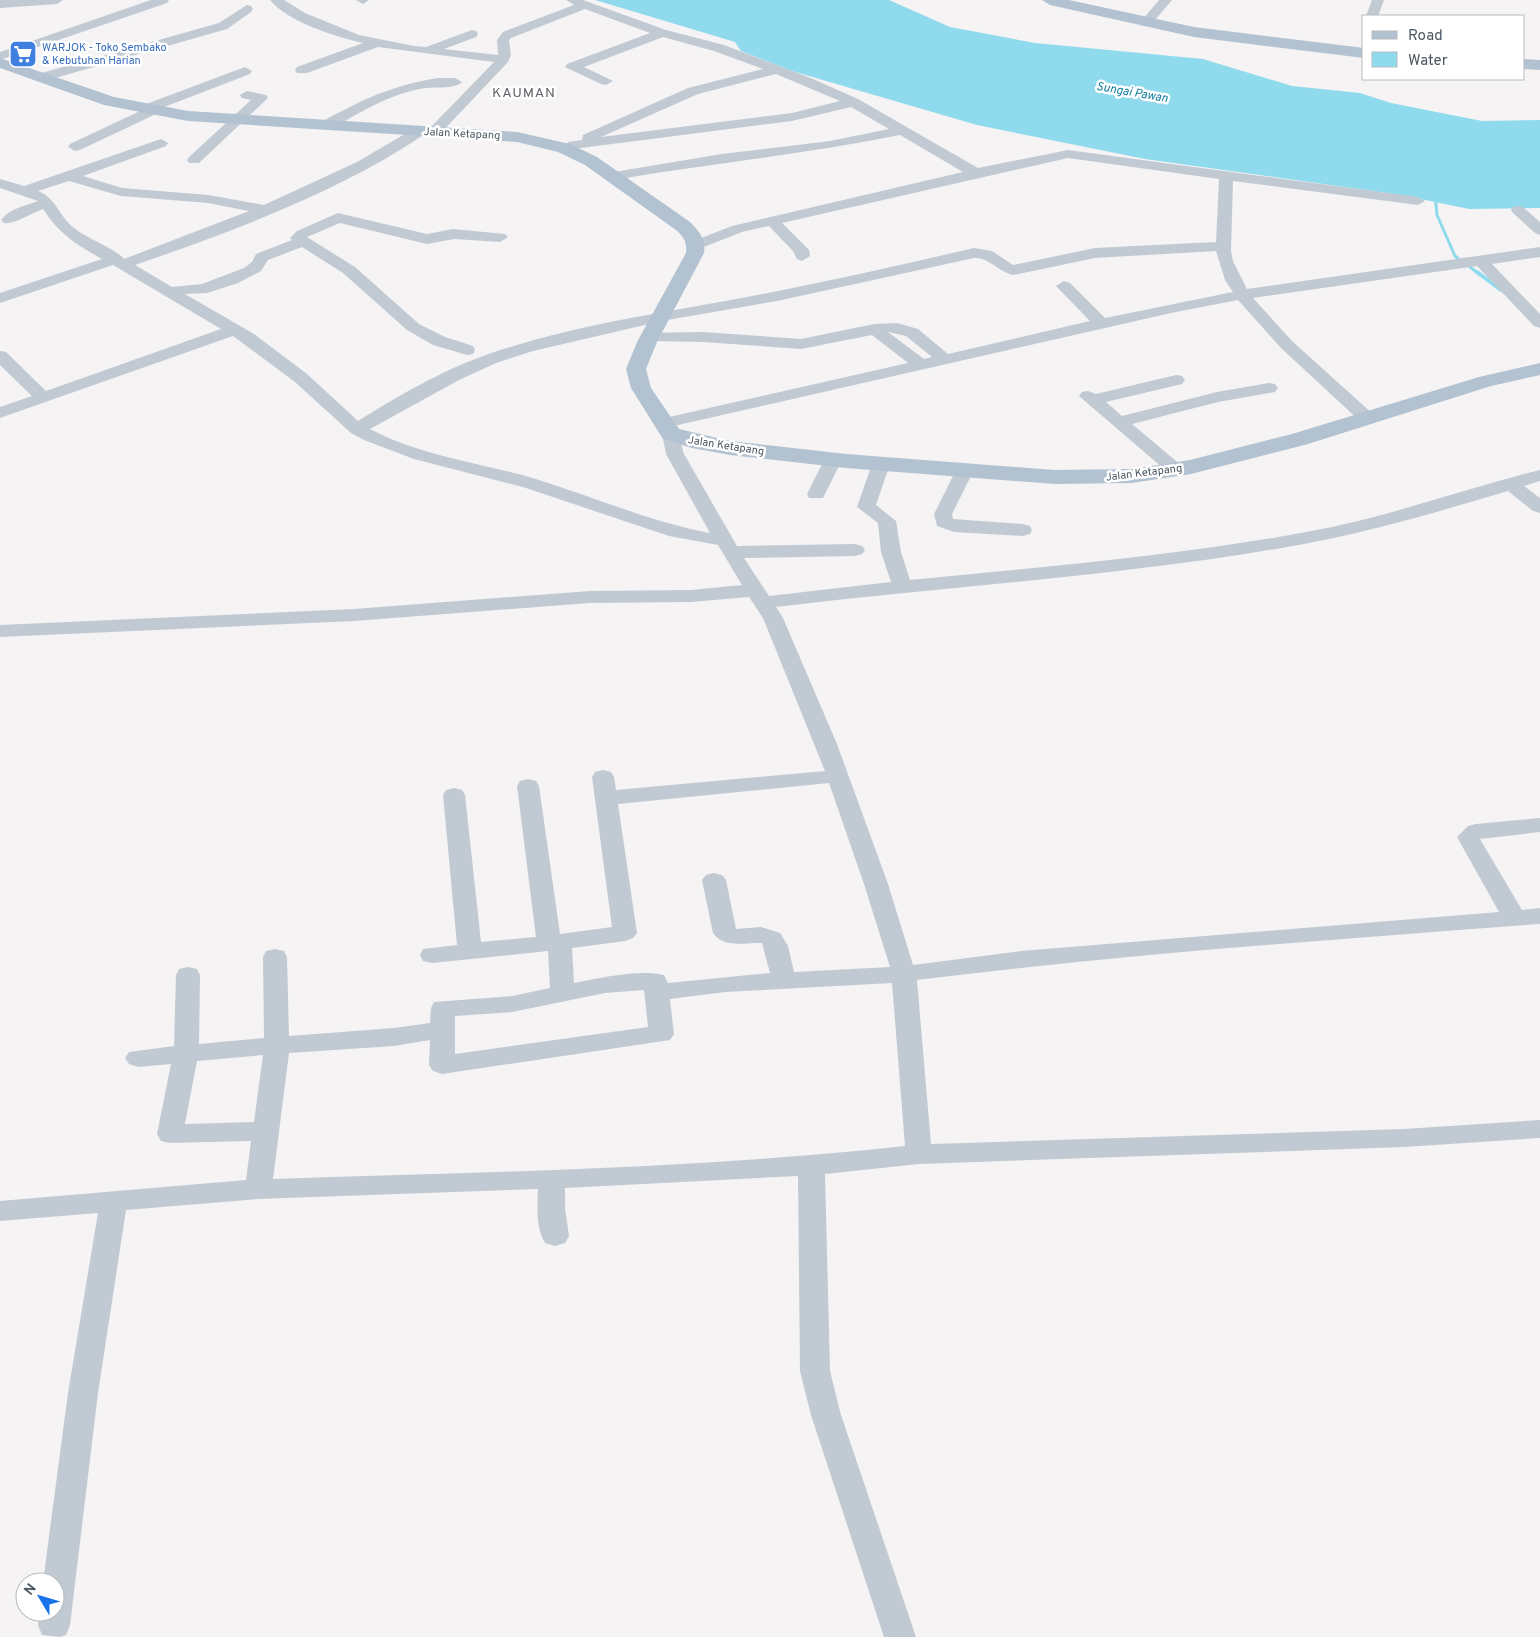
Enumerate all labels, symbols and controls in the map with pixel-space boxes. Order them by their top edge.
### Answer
legend [1362,15,1525,80]
text: Road [1408,27,1443,46]
supermarket icon: WARJOK - Toko Sembako & Kebutuhan Harian [8,39,38,69]
place label: WARJOK - Toko Sembako & Kebutuhan Harian [42,41,167,68]
text: Water [1408,52,1448,71]
water label: Sungai Pawan [1095,79,1169,107]
district label: KAUMAN [492,85,556,102]
street label: Jalan Ketapang [423,125,501,143]
street label: Jalan Ketapang [687,433,765,459]
street label: Jalan Ketapang [1105,461,1183,485]
north arrow [15,1572,65,1622]
text: N [21,1581,41,1599]

